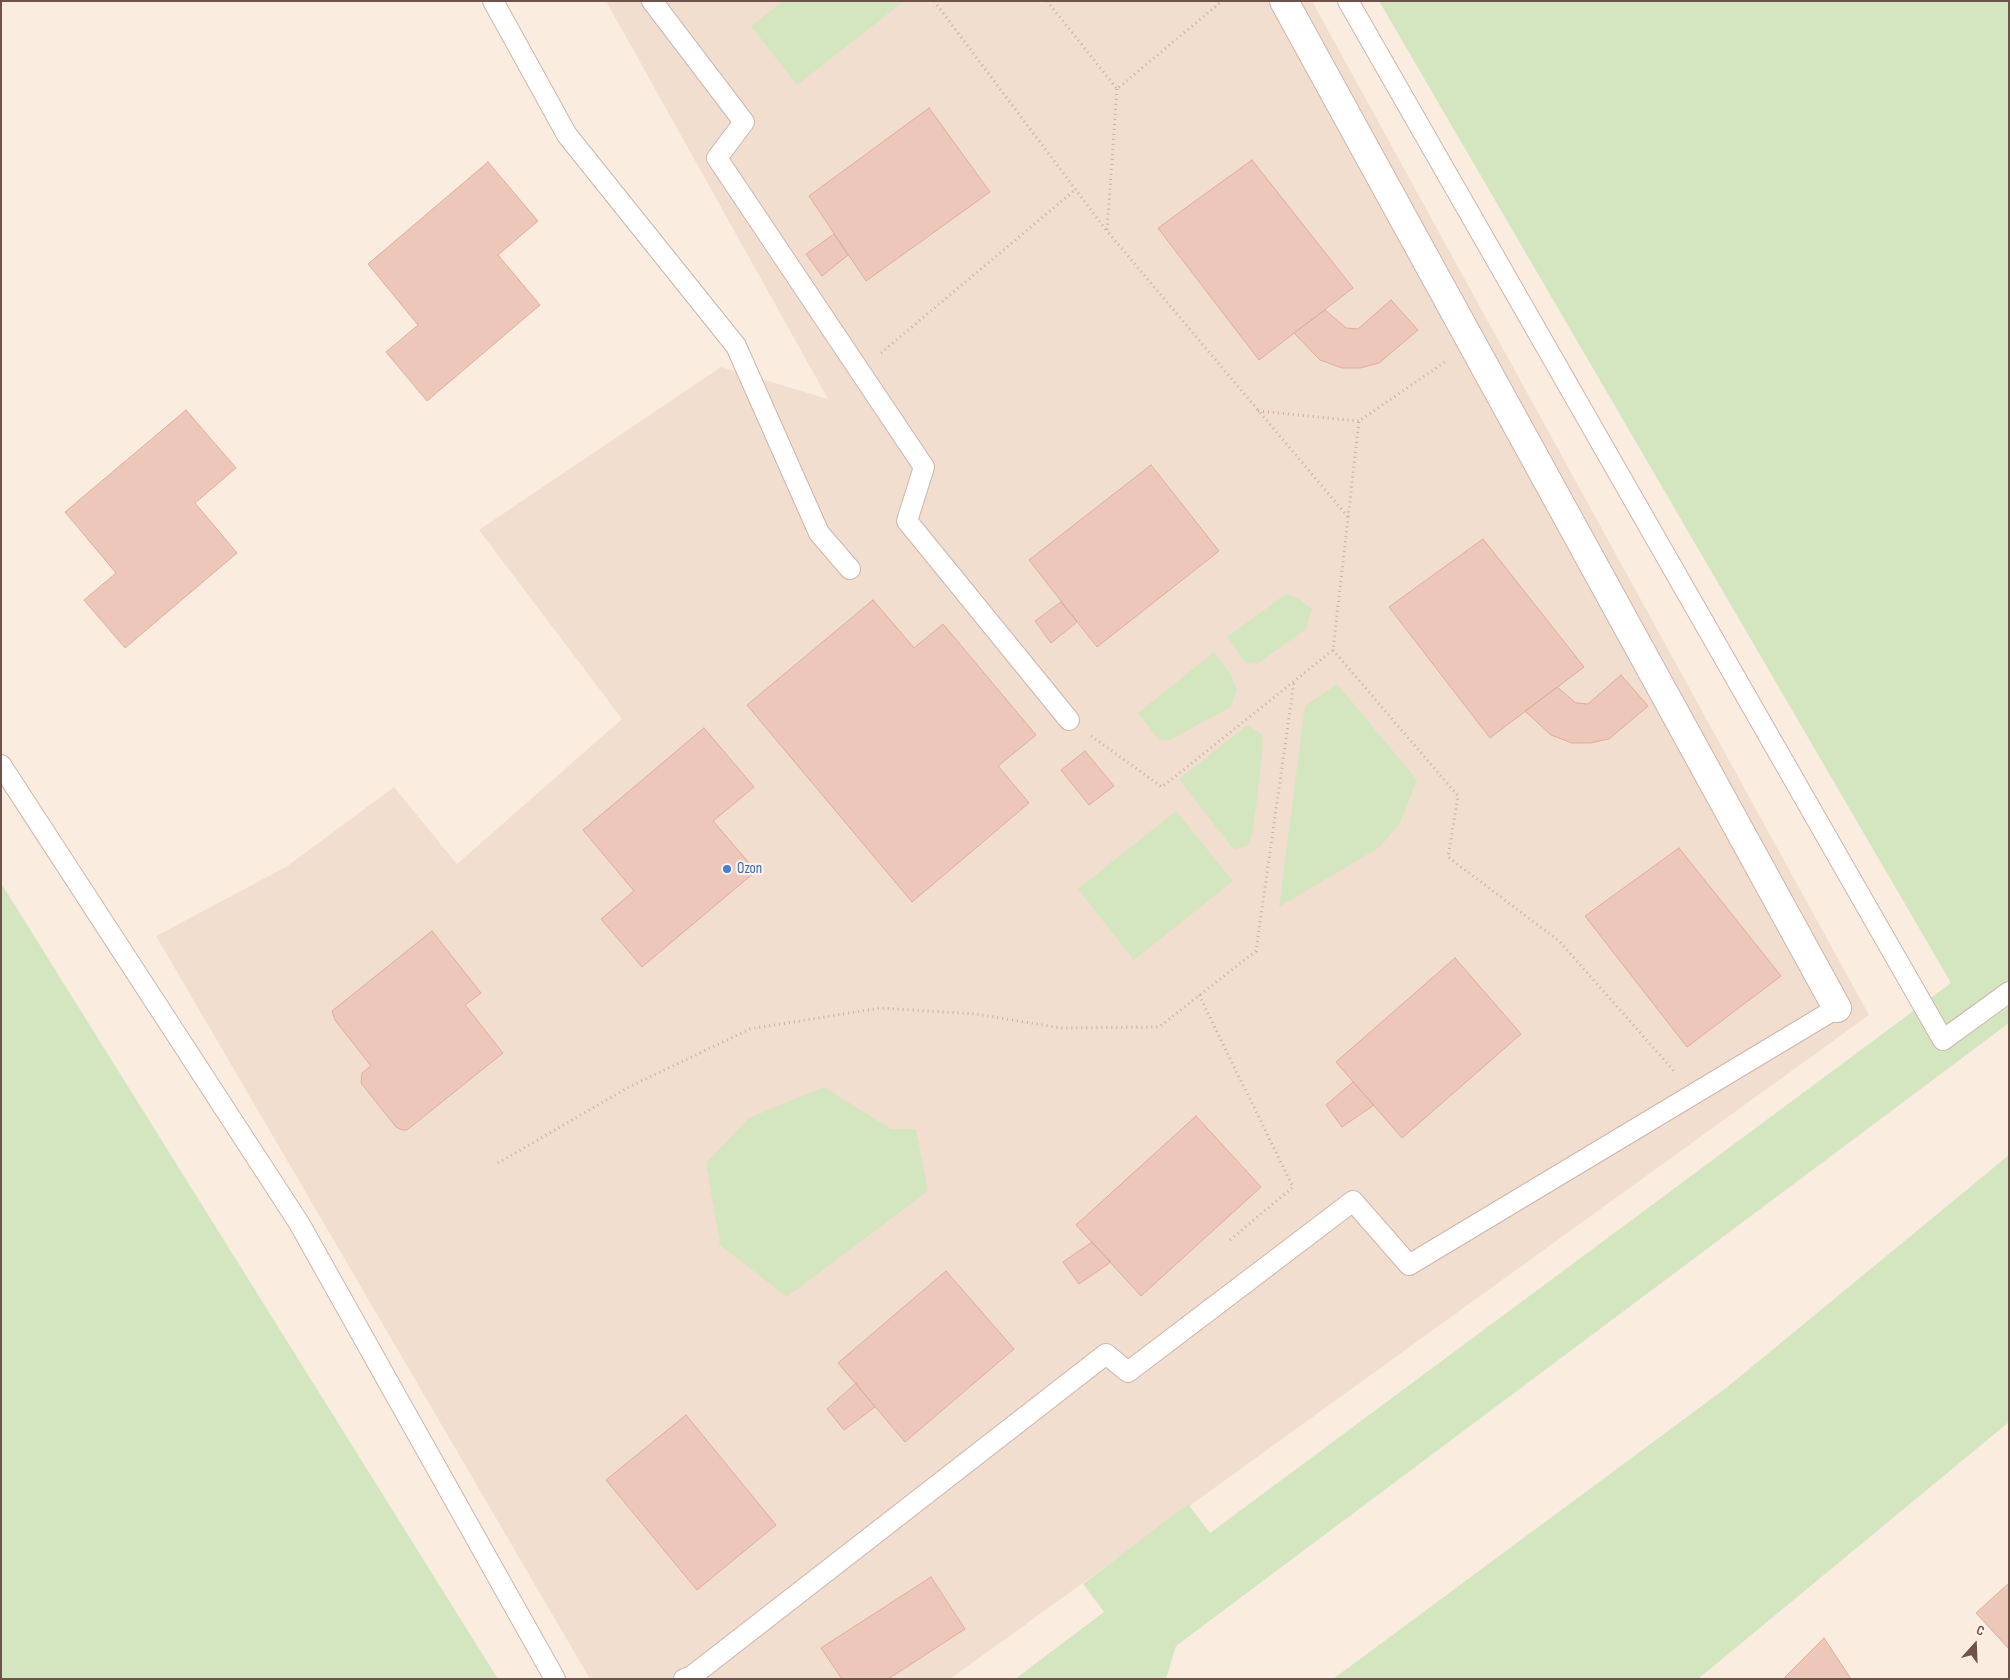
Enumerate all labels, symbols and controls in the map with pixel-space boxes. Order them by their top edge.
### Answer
place label: Ozon [737,860,762,878]
marker: Ozon [721,863,733,875]
north arrow [1950,1620,2000,1670]
text: С [1974,1621,1987,1640]

